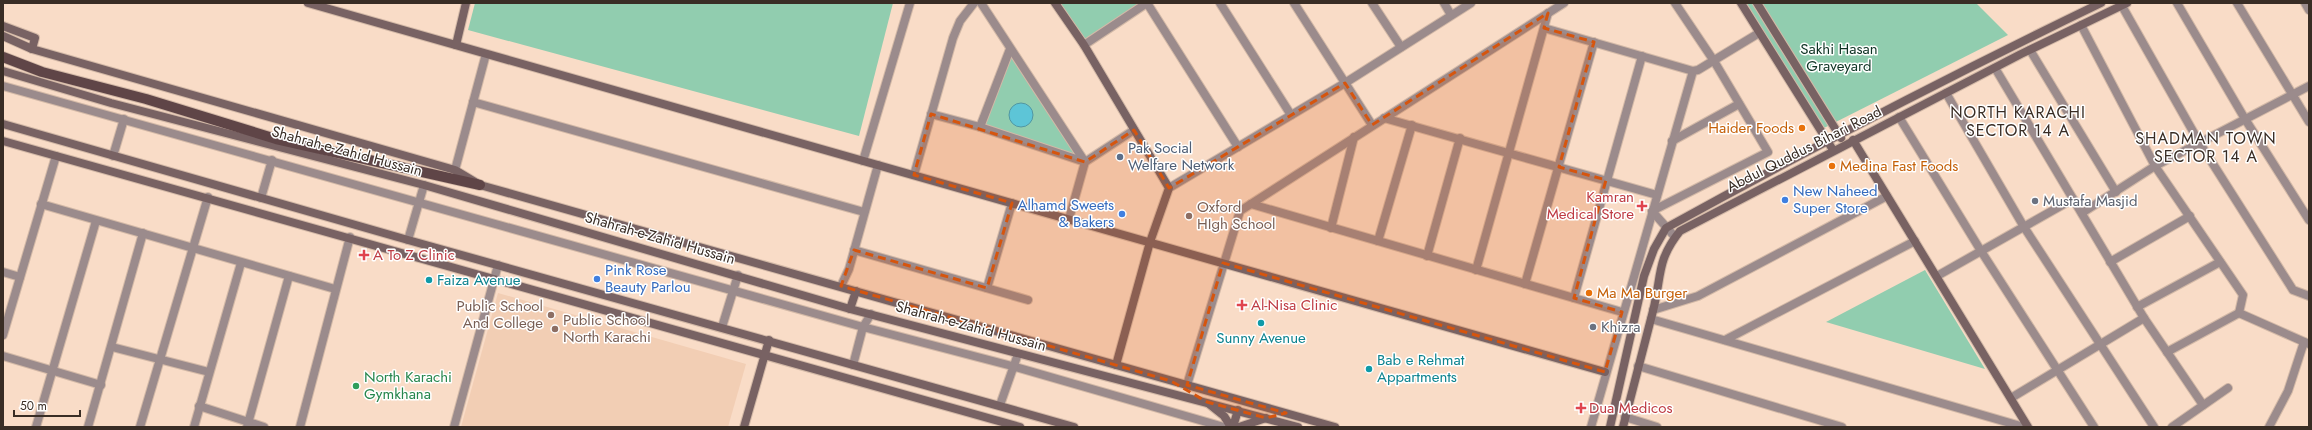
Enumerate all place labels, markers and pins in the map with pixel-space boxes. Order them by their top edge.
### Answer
place label: Haider Foods [1708,117,1794,139]
marker: Haider Foods [1797,123,1807,133]
place label: Pak Social Welfare Network [1128,137,1235,176]
marker: Pak Social Welfare Network [1115,152,1125,162]
place label: Medina Fast Foods [1840,155,1958,177]
marker: Medina Fast Foods [1827,161,1837,171]
place label: New Naheed Super Store [1793,180,1878,219]
place label: Kamran Medical Store [1547,186,1634,225]
place label: Mustafa Masjid [2043,190,2138,212]
place label: Alhamd Sweets & Bakers [1018,194,1114,233]
marker: New Naheed Super Store [1780,195,1790,205]
place label: Oxford HIgh School [1197,196,1275,235]
marker: Mustafa Masjid [2030,196,2040,206]
marker: Kamran Medical Store [1637,201,1647,211]
marker: Alhamd Sweets & Bakers [1117,209,1127,219]
marker: Oxford HIgh School [1184,211,1194,221]
place label: A To Z Clinic [373,244,455,266]
marker: A To Z Clinic [358,249,370,261]
place label: Pink Rose Beauty Parlou [605,259,691,298]
place label: Faiza Avenue [437,269,521,291]
marker: Pink Rose Beauty Parlou [592,274,602,284]
marker: Faiza Avenue [424,275,434,285]
place label: Ma Ma Burger [1597,282,1688,304]
marker: Ma Ma Burger [1584,288,1594,298]
place label: Al-Nisa Clinic [1251,294,1337,316]
place label: Public School And College [457,295,543,334]
marker: Al-Nisa Clinic [1236,299,1248,311]
place label: Public School North Karachi [563,309,651,348]
marker: Public School And College [546,310,556,320]
place label: Khizra [1601,316,1641,338]
marker: Sunny Avenue [1256,318,1266,328]
marker: Khizra [1588,322,1598,332]
marker: Public School North Karachi [550,324,560,334]
place label: Sunny Avenue [1216,327,1306,349]
place label: Bab e Rehmat Appartments [1377,349,1465,388]
marker: Bab e Rehmat Appartments [1364,364,1374,374]
place label: North Karachi Gymkhana [364,366,452,405]
marker: North Karachi Gymkhana [351,381,361,391]
place label: Dua Medicos [1589,397,1673,419]
marker: Dua Medicos [1576,403,1586,413]

